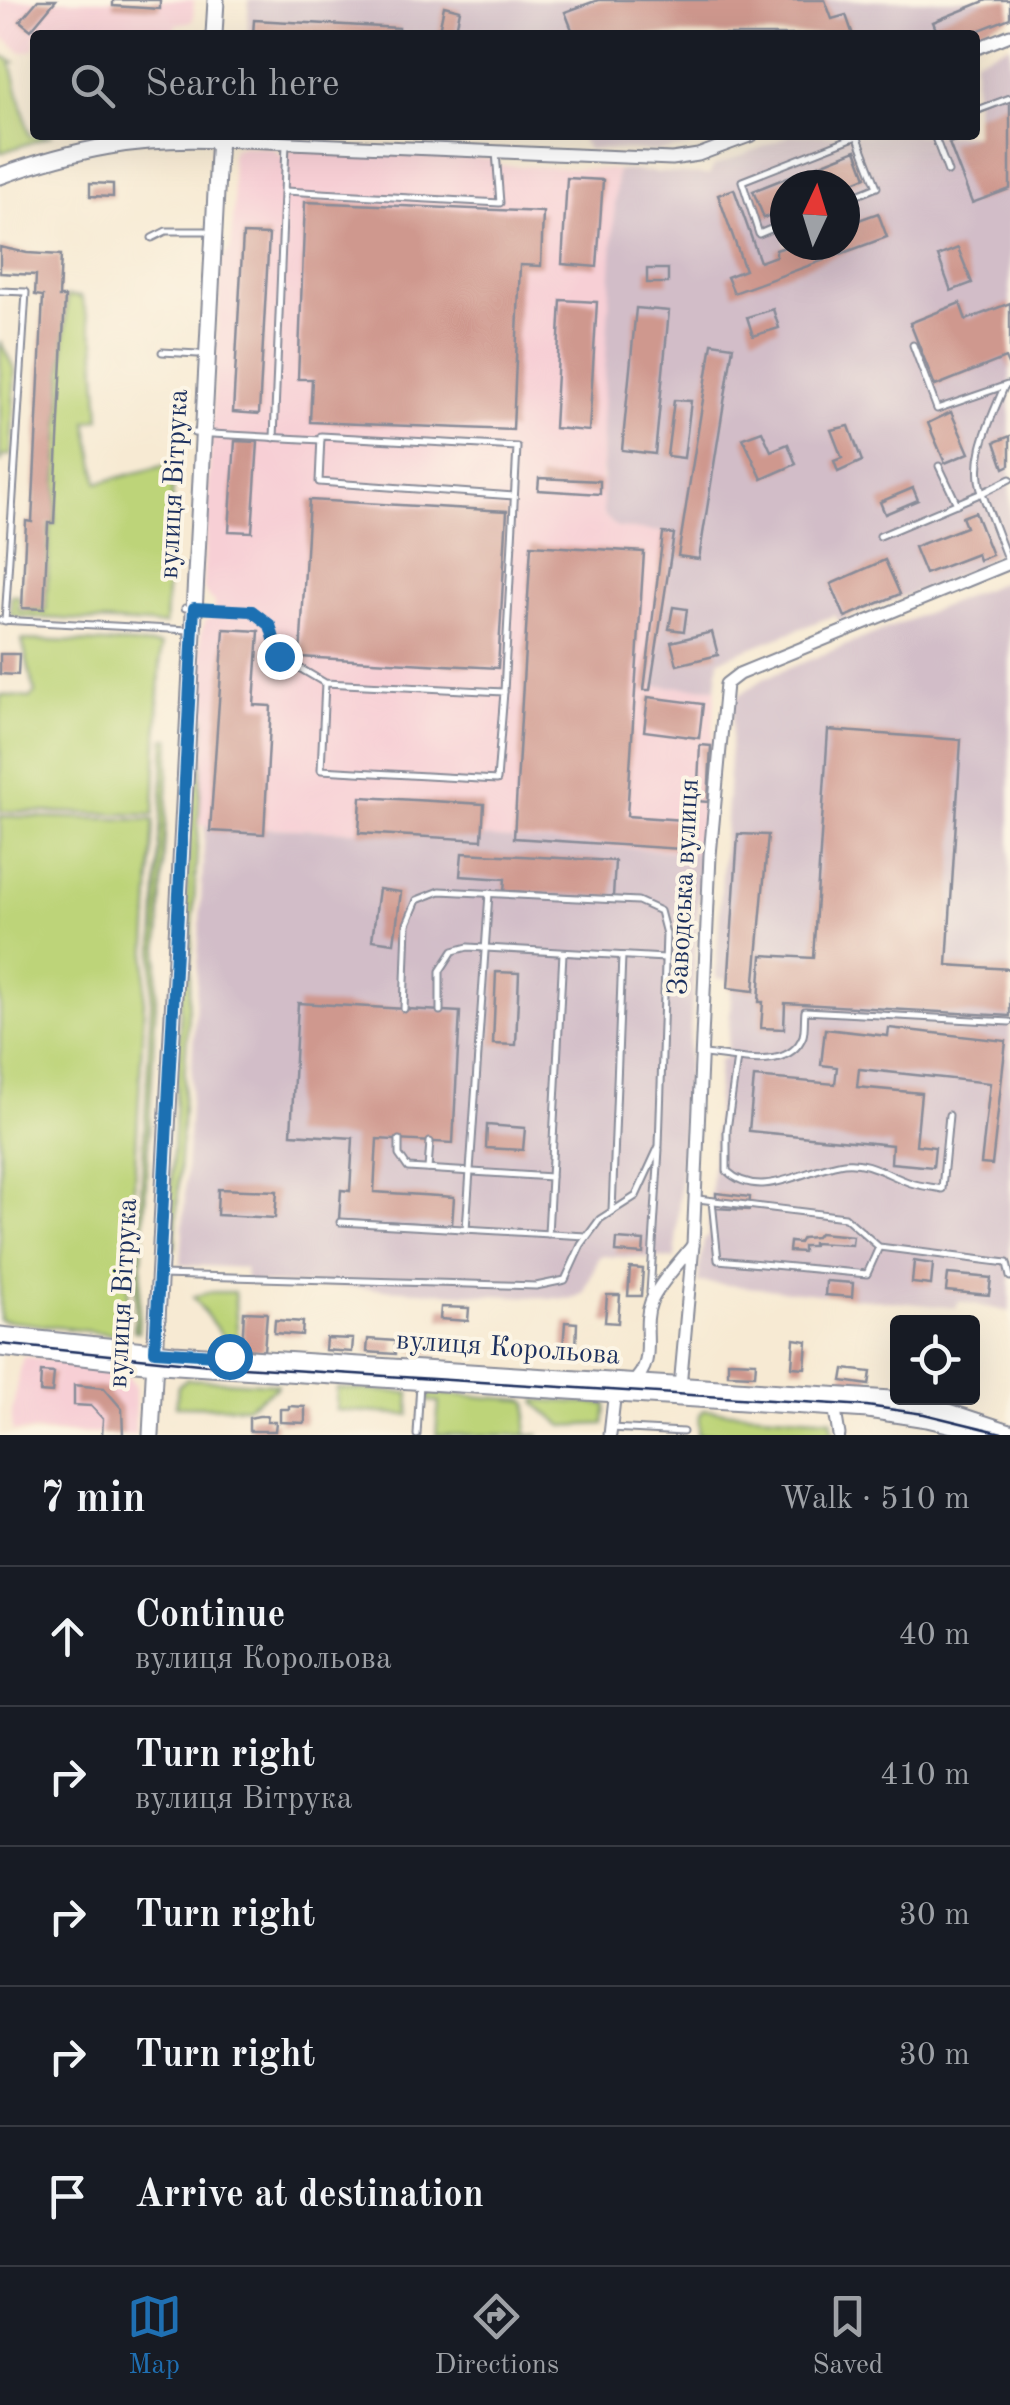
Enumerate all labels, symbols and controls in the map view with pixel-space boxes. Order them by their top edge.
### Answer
search box [30,30,980,140]
icon: search [65,58,120,113]
text: Search here [145,66,340,104]
north arrow [770,170,860,260]
street label: вулиця Вітрука [156,388,194,580]
route end [257,634,303,680]
street label: Заводська вулиця [665,778,705,996]
street label: вулиця Вітрука [105,1197,143,1389]
map controls [890,1315,980,1405]
button: locate [890,1315,980,1405]
street label: вулиця Корольова [395,1327,621,1371]
route start [207,1334,253,1380]
text: 7 min [40,1479,146,1521]
text: Walk · 510 m [780,1484,970,1516]
text: Continue [135,1597,285,1635]
icon: ahead [40,1609,95,1664]
text: 40 m [899,1620,970,1652]
text: вулиця Корольова [135,1644,392,1676]
text: Turn right [135,1737,315,1775]
icon: right [40,1749,95,1804]
text: 410 m [880,1760,970,1792]
text: вулиця Вітрука [135,1784,352,1816]
icon: right [40,1889,95,1944]
text: Turn right [135,1897,315,1935]
text: 30 m [899,1900,970,1932]
icon: right [40,2029,95,2084]
text: Turn right [135,2037,315,2075]
text: 30 m [899,2040,970,2072]
icon: arrive [40,2169,95,2224]
text: Arrive at destination [135,2177,484,2215]
tab: Map [127,2289,182,2384]
tab: Directions [435,2289,559,2384]
tab: Saved [812,2289,883,2384]

